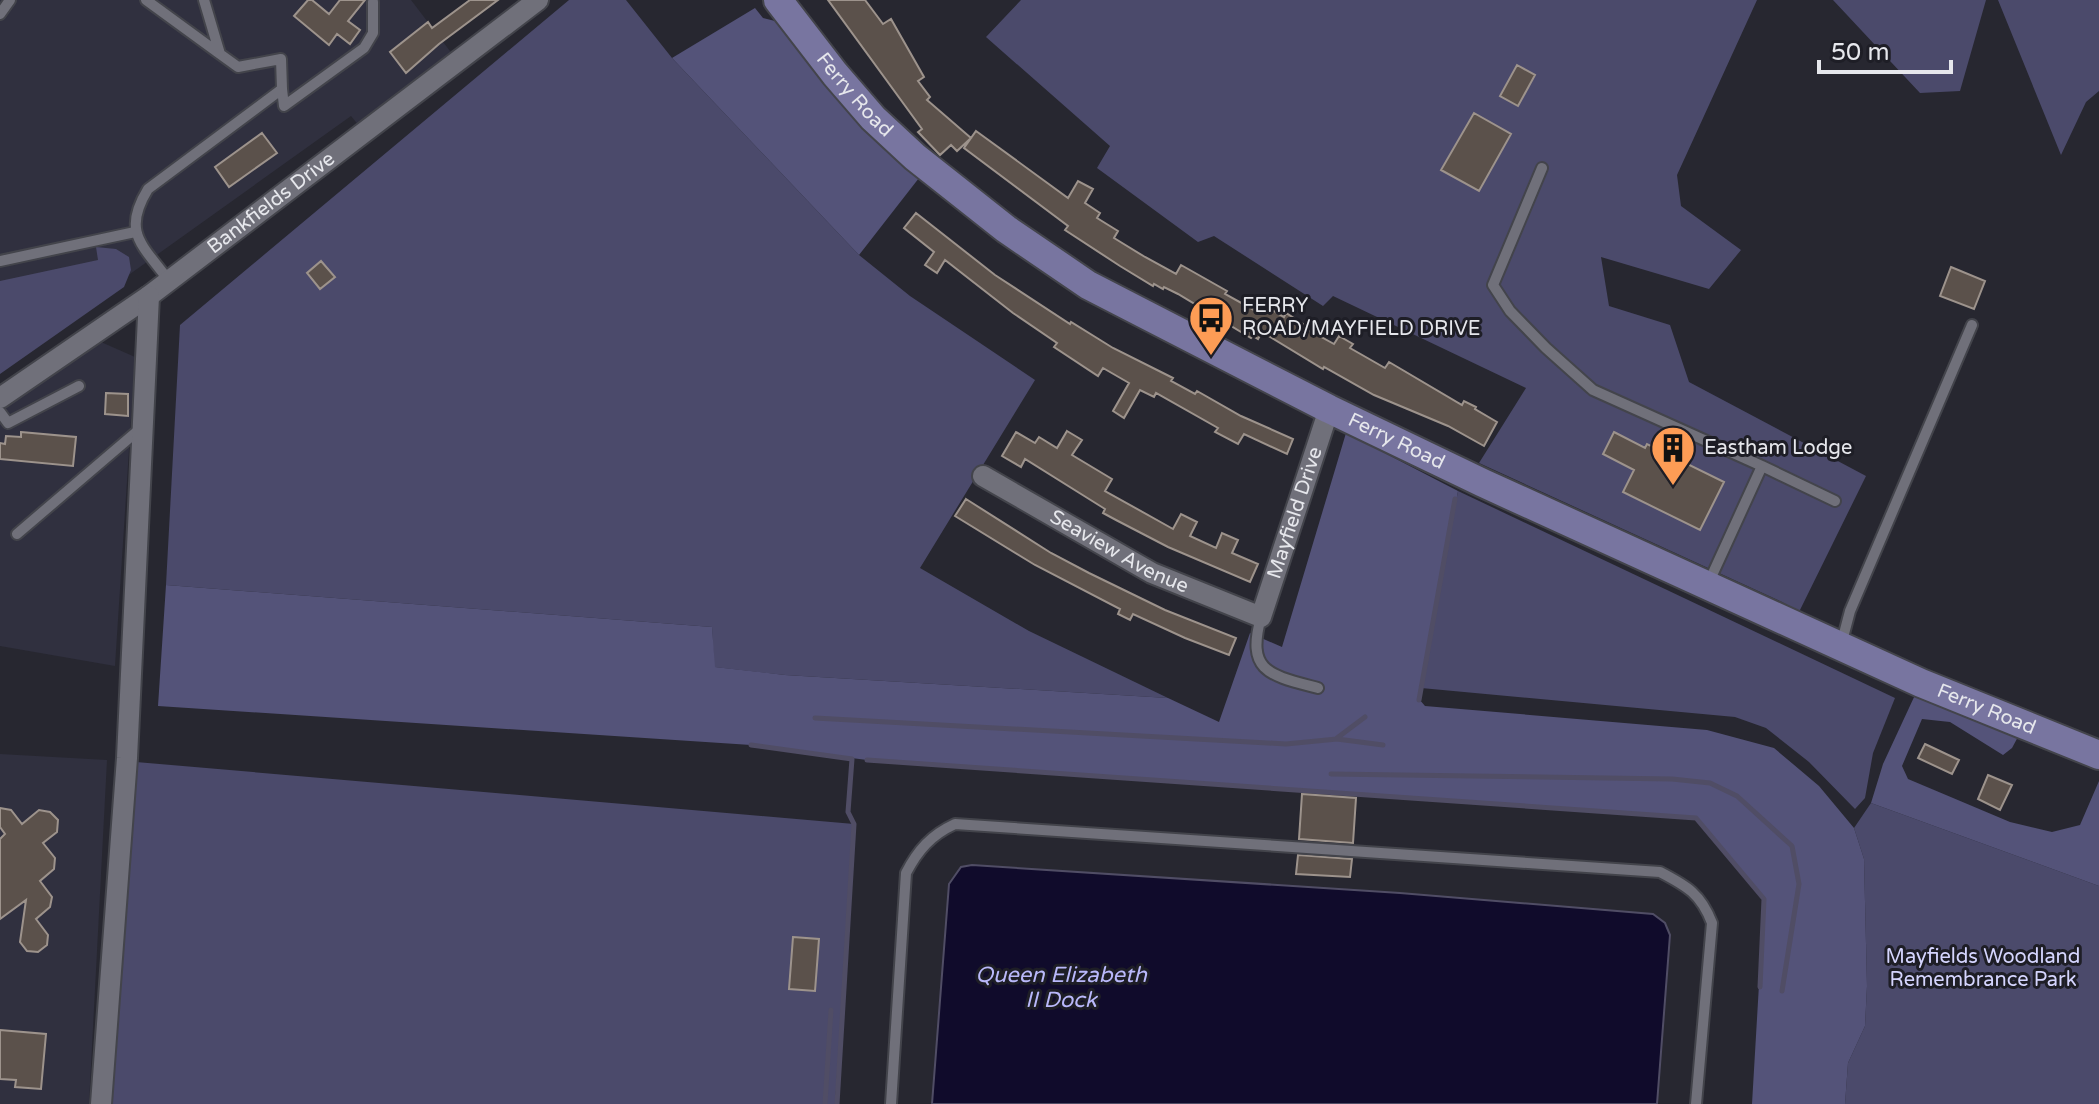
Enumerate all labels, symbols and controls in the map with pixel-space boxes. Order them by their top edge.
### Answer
scale bar [1819,24,1951,74]
text: 50 m [1831,38,1889,67]
street label: Ferry Road [811,48,898,142]
street label: Bankfields Drive [203,147,340,259]
bus stop icon: FERRY ROAD/MAYFIELD DRIVE [1187,294,1235,357]
place label: FERRY ROAD/MAYFIELD DRIVE [1242,294,1481,341]
street label: Ferry Road [1344,408,1449,475]
building icon: Eastham Lodge [1649,424,1697,487]
place label: Eastham Lodge [1704,436,1852,460]
street label: Mayfield Drive [1262,444,1328,582]
street label: Seaview Avenue [1045,505,1192,598]
street label: Ferry Road [1933,679,2039,740]
park label: Mayfields Woodland Remembrance Park [1886,945,2080,992]
water label: Queen Elizabeth II Dock [975,962,1147,1013]

